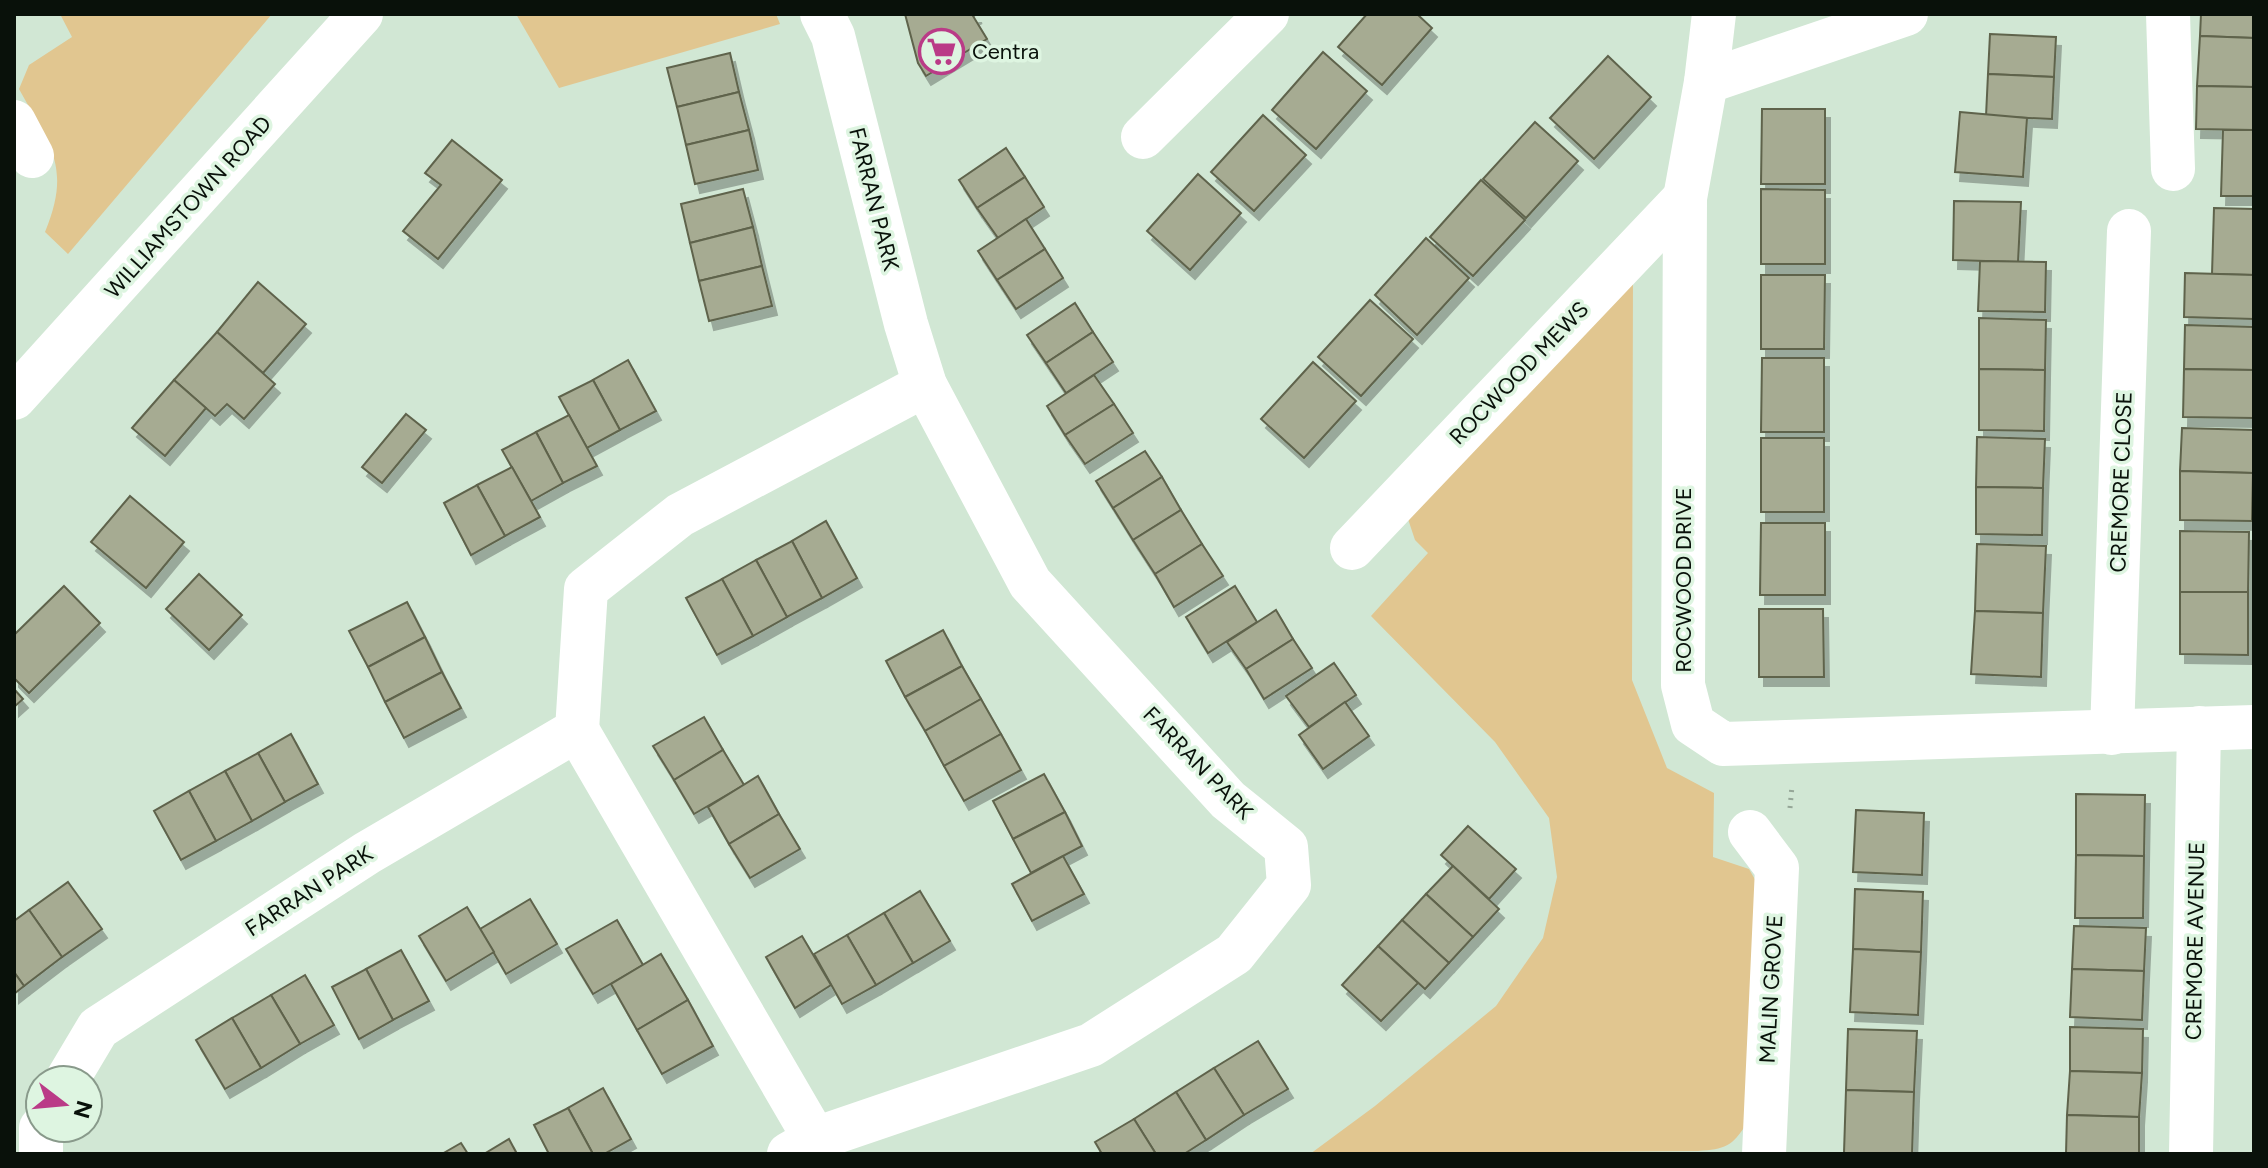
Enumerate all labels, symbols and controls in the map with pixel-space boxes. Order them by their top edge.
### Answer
supermarket icon: Centra [917,27,965,75]
place label: Centra [972,38,1039,65]
street label: WILLIAMSTOWN ROAD [99,110,277,304]
street label: FARRAN PARK [843,125,905,274]
street label: ROCWOOD MEWS [1444,296,1594,450]
street label: CREMORE CLOSE [2104,391,2138,573]
street label: ROCWOOD DRIVE [1670,487,1697,673]
street label: FARRAN PARK [1137,701,1259,826]
street label: FARRAN PARK [240,839,378,942]
street label: CREMORE AVENUE [2180,842,2210,1040]
street label: MALIN GROVE [1754,914,1788,1064]
north arrow [24,1064,104,1144]
text: N [67,1097,98,1121]

